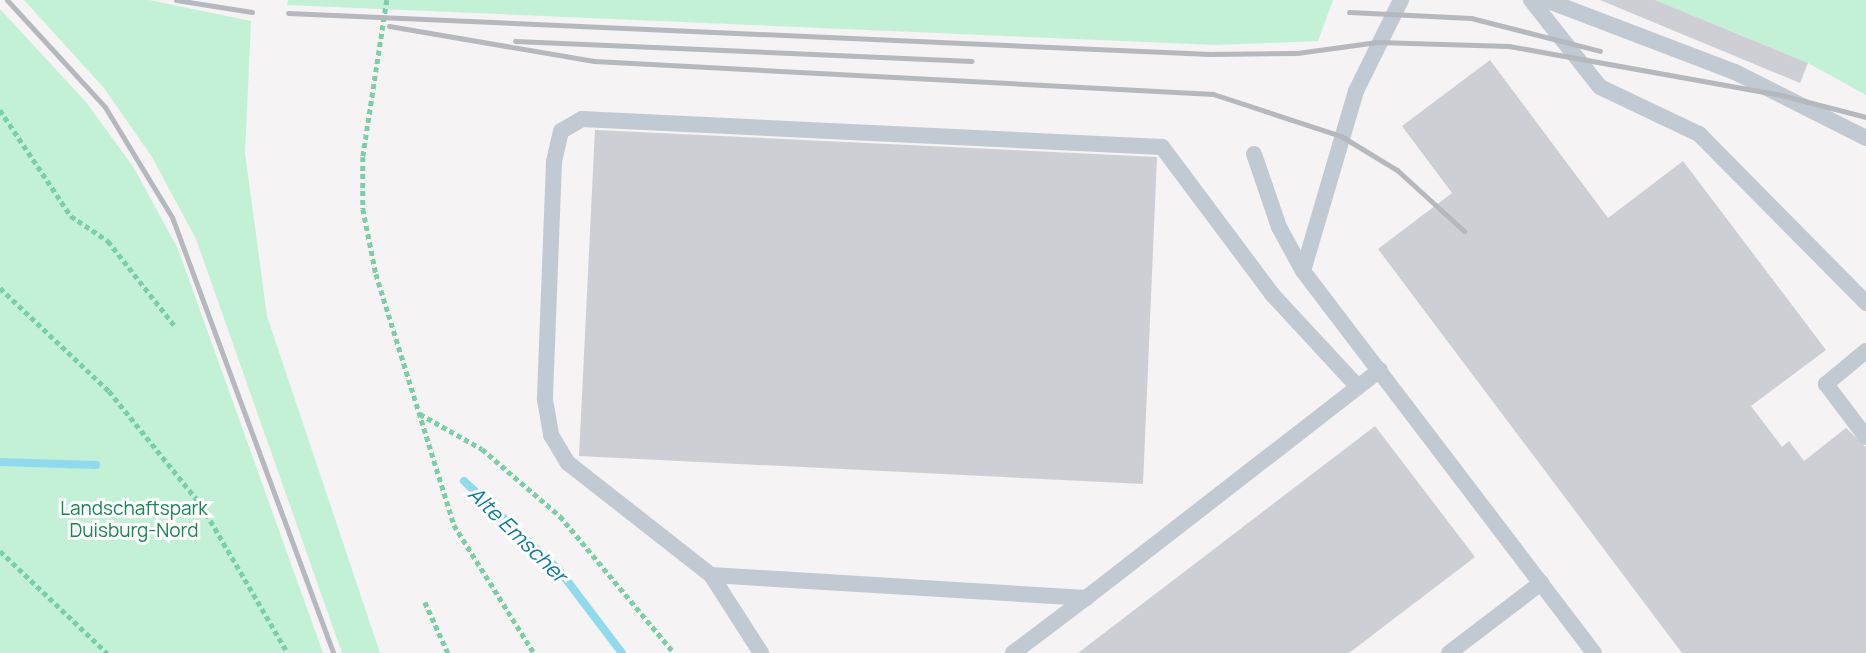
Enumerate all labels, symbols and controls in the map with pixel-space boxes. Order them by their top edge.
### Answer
water label: Alte Emscher [463,481,573,587]
park label: Landschaftspark Duisburg-Nord [60,498,208,542]

